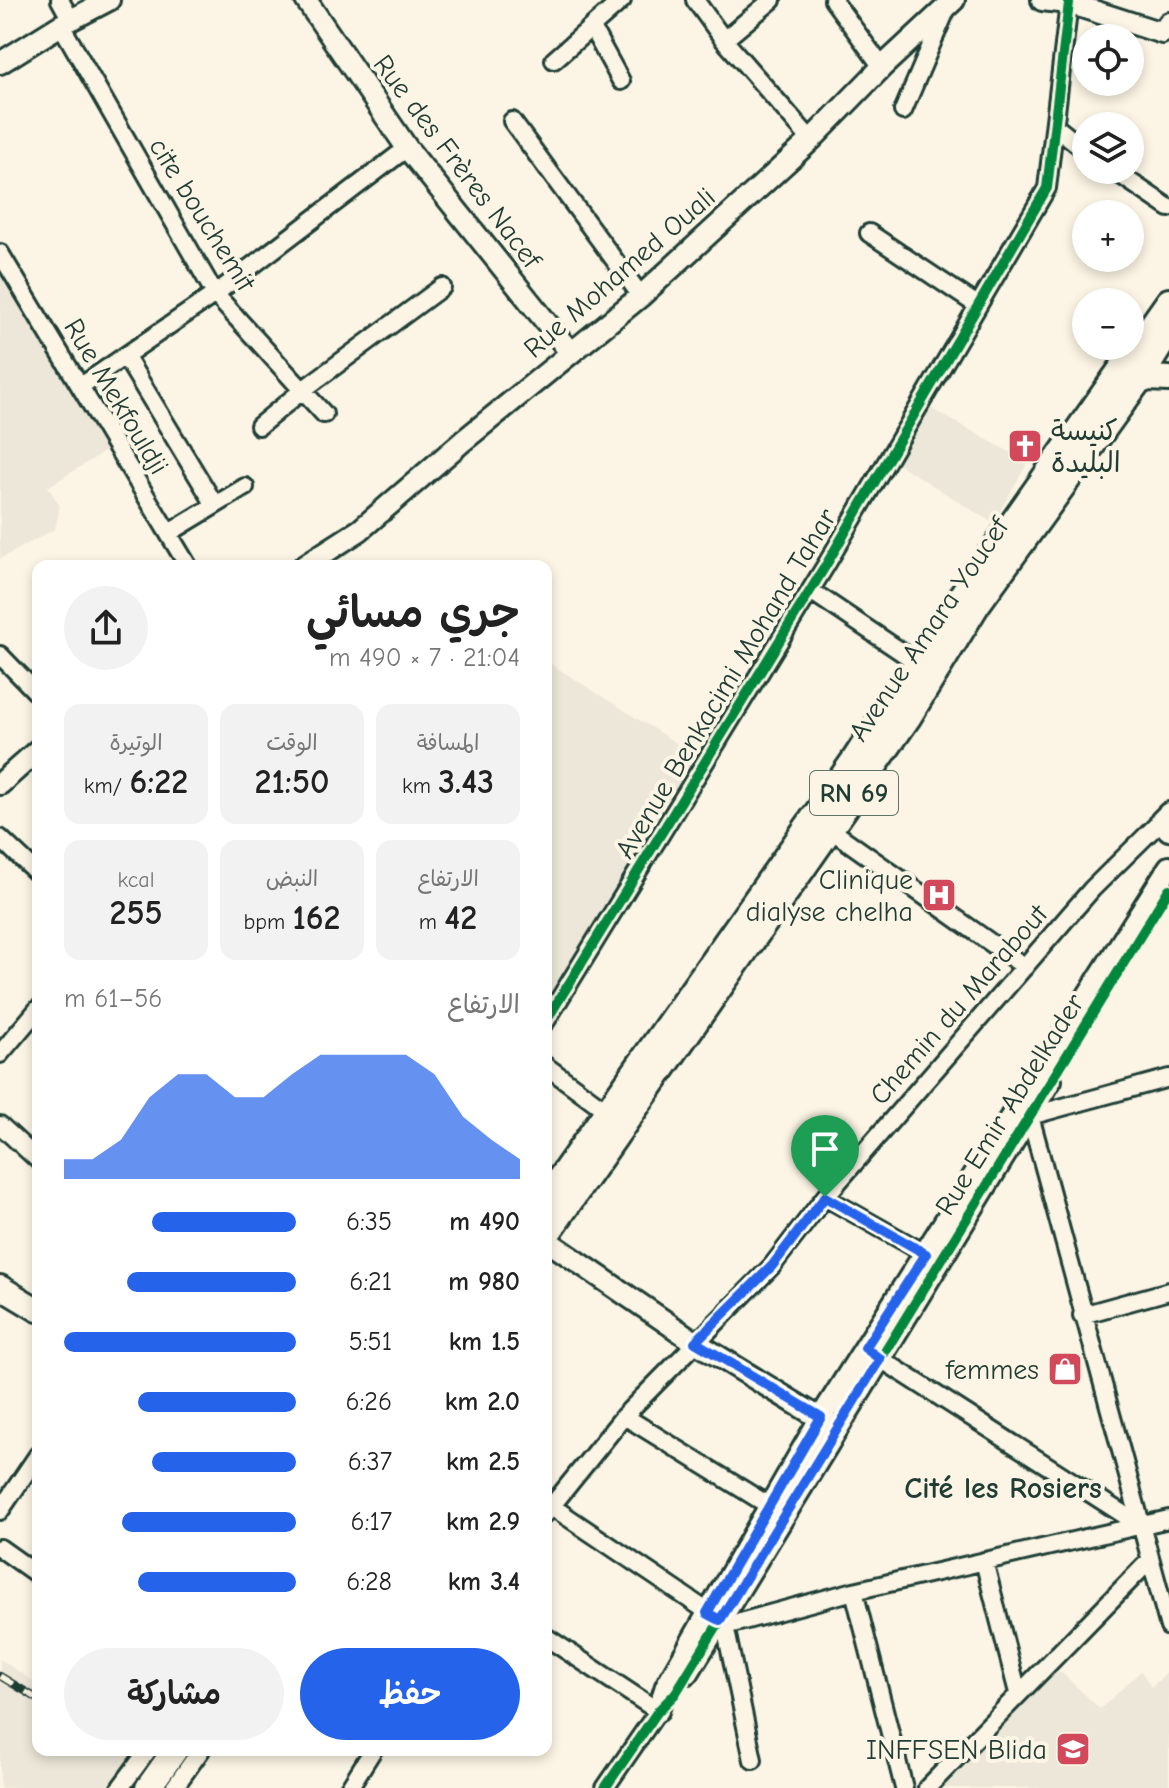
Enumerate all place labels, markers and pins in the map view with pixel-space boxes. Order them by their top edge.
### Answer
place label: كنيسة البليدة [1051,415,1121,480]
church icon: كنيسة البليدة [1006,427,1044,465]
place label: Clinique dialyse chelha [746,864,913,928]
hospital icon: Clinique dialyse chelha [920,876,958,914]
pin [791,1115,859,1197]
shop icon: femmes [1046,1350,1084,1388]
place label: femmes [945,1354,1039,1386]
school or university icon: INFFSEN Blida [1054,1730,1092,1768]
place label: INFFSEN Blida [866,1734,1047,1766]

